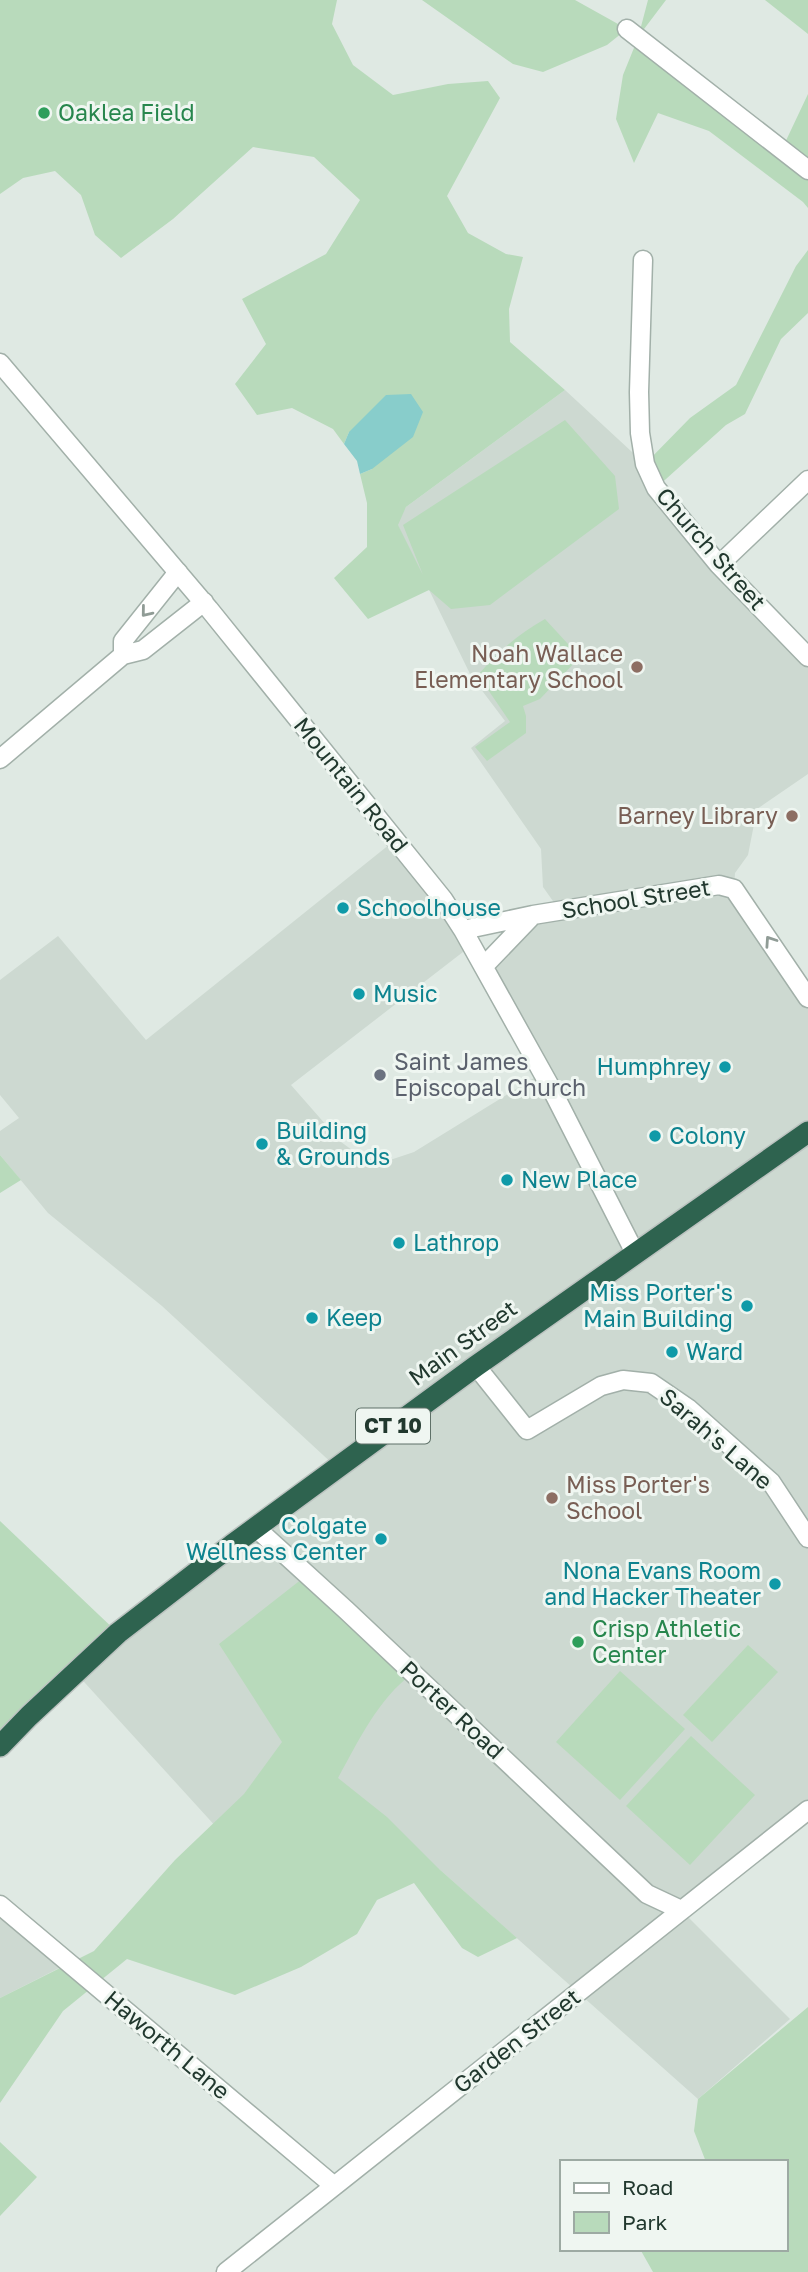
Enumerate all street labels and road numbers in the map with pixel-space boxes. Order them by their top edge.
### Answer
street label: Church Street [651,481,772,615]
street label: Mountain Road [289,711,415,858]
street label: School Street [559,872,712,924]
street label: Main Street [403,1294,522,1391]
street label: Sarah's Lane [655,1382,779,1495]
road number: CT 10 [356,1408,430,1444]
street label: Porter Road [395,1654,510,1764]
street label: Garden Street [447,1982,585,2098]
street label: Haworth Lane [99,1984,236,2105]

